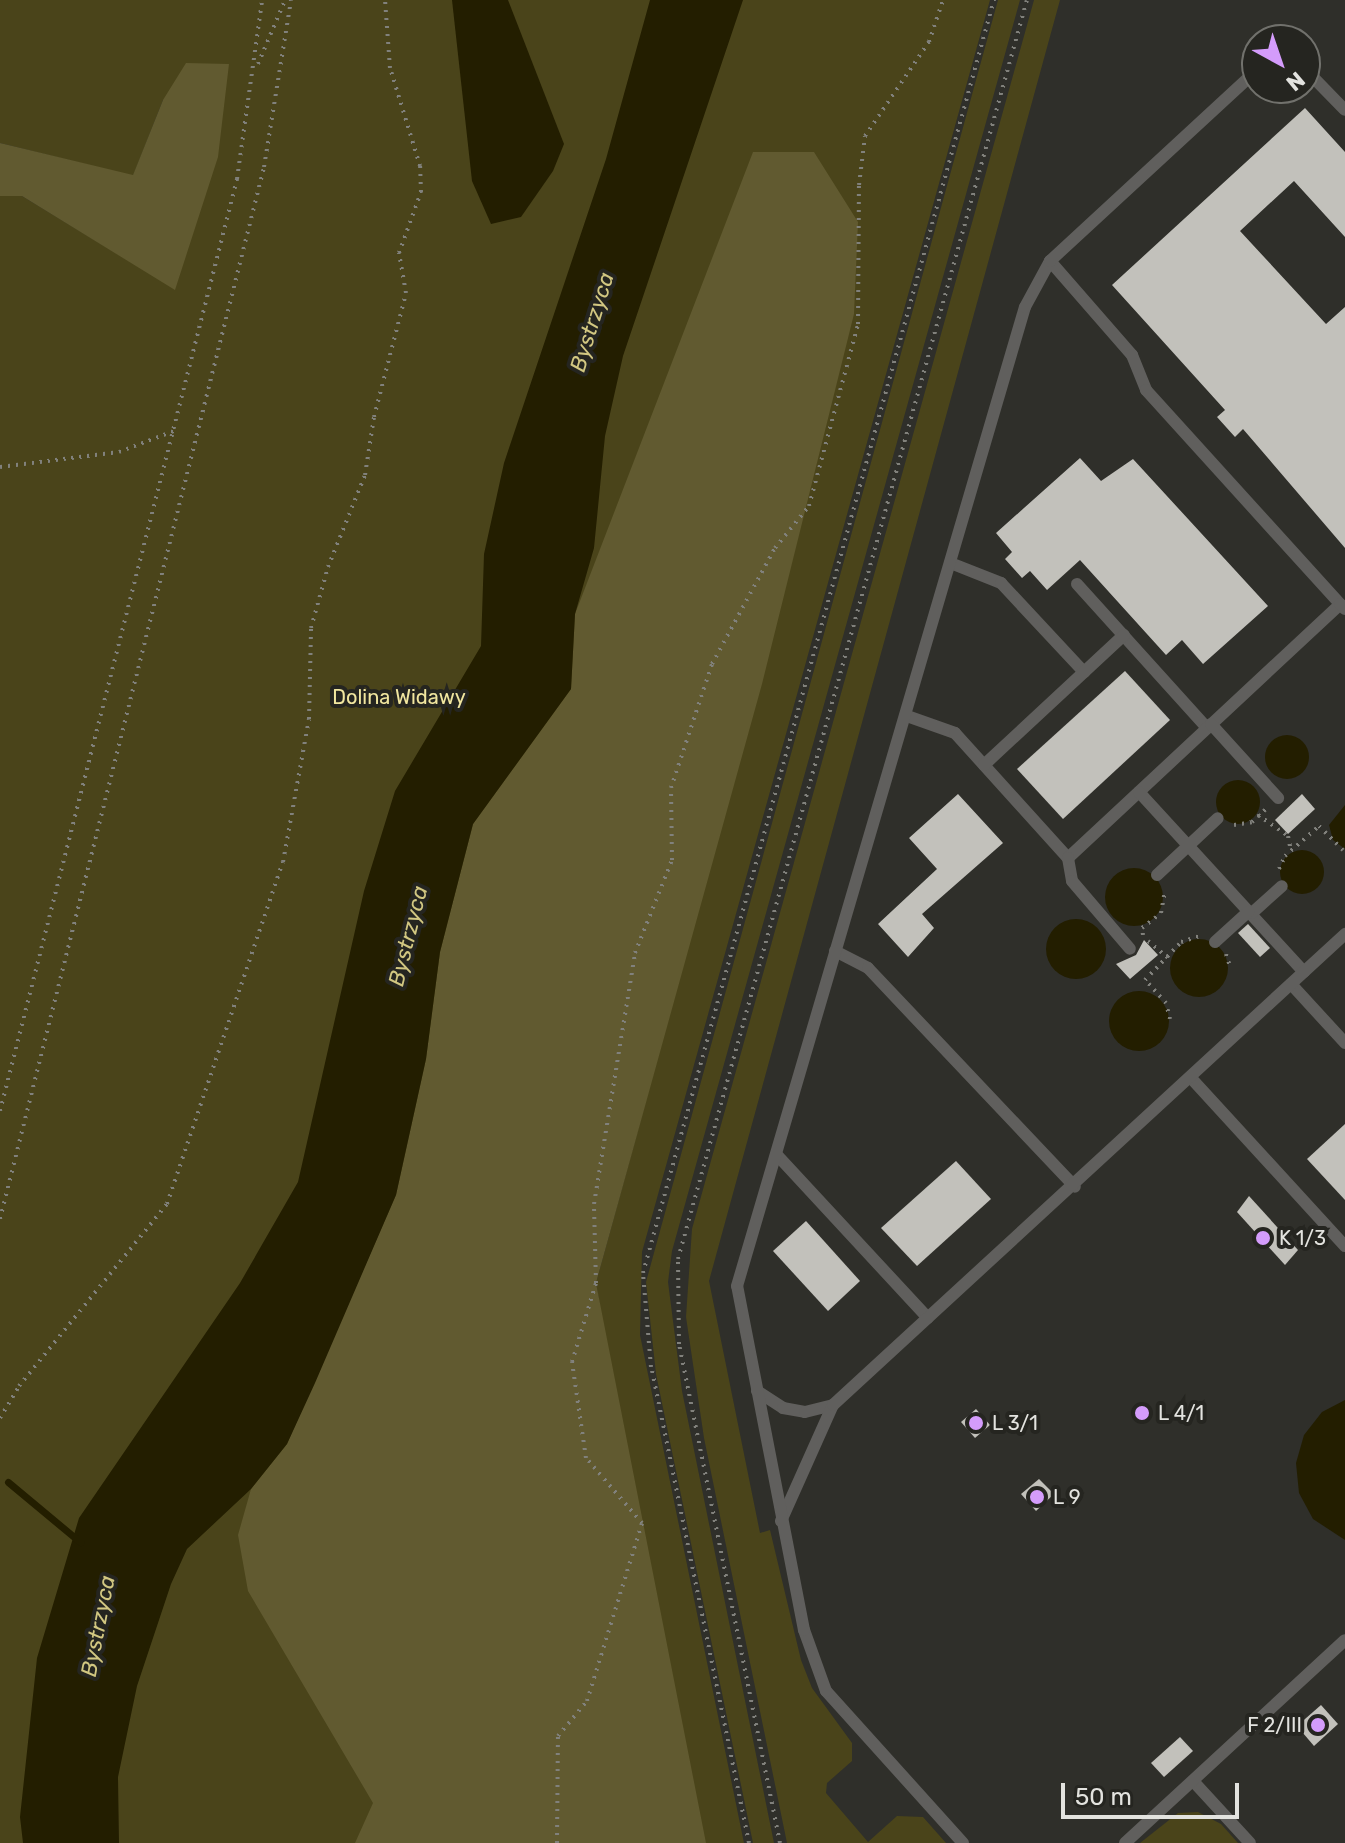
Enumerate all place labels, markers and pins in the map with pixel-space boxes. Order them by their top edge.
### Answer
place label: K 1/3 [1279,1226,1326,1250]
marker: K 1/3 [1254,1229,1272,1247]
place label: L 4/1 [1158,1401,1205,1425]
marker: L 4/1 [1133,1404,1151,1422]
place label: L 3/1 [992,1411,1038,1435]
marker: L 3/1 [967,1414,985,1432]
place label: L 9 [1053,1485,1081,1509]
marker: L 9 [1028,1488,1046,1506]
place label: F 2/III [1247,1713,1302,1737]
marker: F 2/III [1309,1716,1327,1734]

